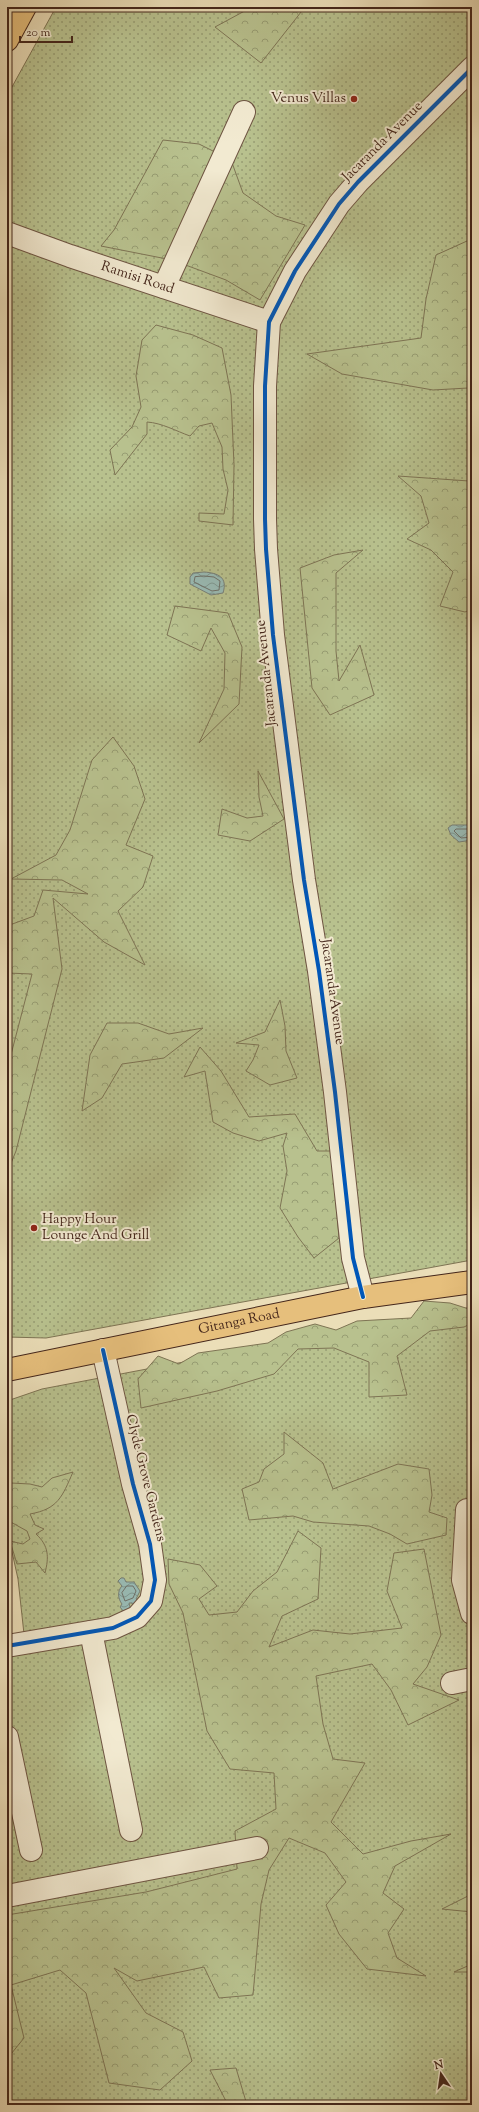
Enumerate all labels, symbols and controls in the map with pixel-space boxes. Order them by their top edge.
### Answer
scale bar [20,18,72,44]
text: 20 m [26,24,51,42]
place label: Venus Villas [271,89,346,109]
marker: Venus Villas [349,94,359,104]
street label: Jacaranda Avenue [337,97,428,188]
street label: Ramisi Road [98,257,177,300]
street label: Jacaranda Avenue [251,619,283,728]
street label: Jacaranda Avenue [315,937,349,1046]
place label: Happy Hour Lounge And Grill [42,1210,150,1246]
marker: Happy Hour Lounge And Grill [29,1223,39,1233]
street label: Gitanga Road [197,1304,282,1340]
street label: Clyde Grove Gardens [120,1412,170,1544]
north arrow [421,2054,461,2094]
text: N [432,2056,445,2074]

